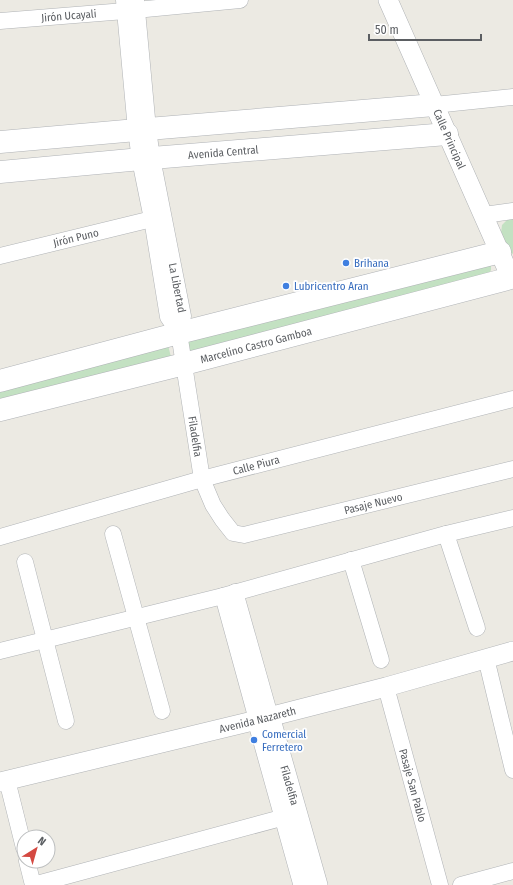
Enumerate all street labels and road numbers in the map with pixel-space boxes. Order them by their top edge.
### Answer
street label: Jirón Ucayali [41,7,97,24]
street label: Calle Principal [431,107,468,171]
street label: Avenida Central [187,143,259,162]
street label: Jirón Puno [52,226,100,249]
street label: La Libertad [166,262,189,314]
street label: Marcelino Castro Gamboa [199,324,313,366]
street label: Filadelfia [186,415,205,458]
street label: Calle Piura [231,453,281,477]
street label: Pasaje Nuevo [343,490,404,517]
street label: Avenida Nazareth [218,704,297,735]
street label: Pasaje San Pablo [397,747,429,824]
street label: Filadelfia [278,764,302,807]

